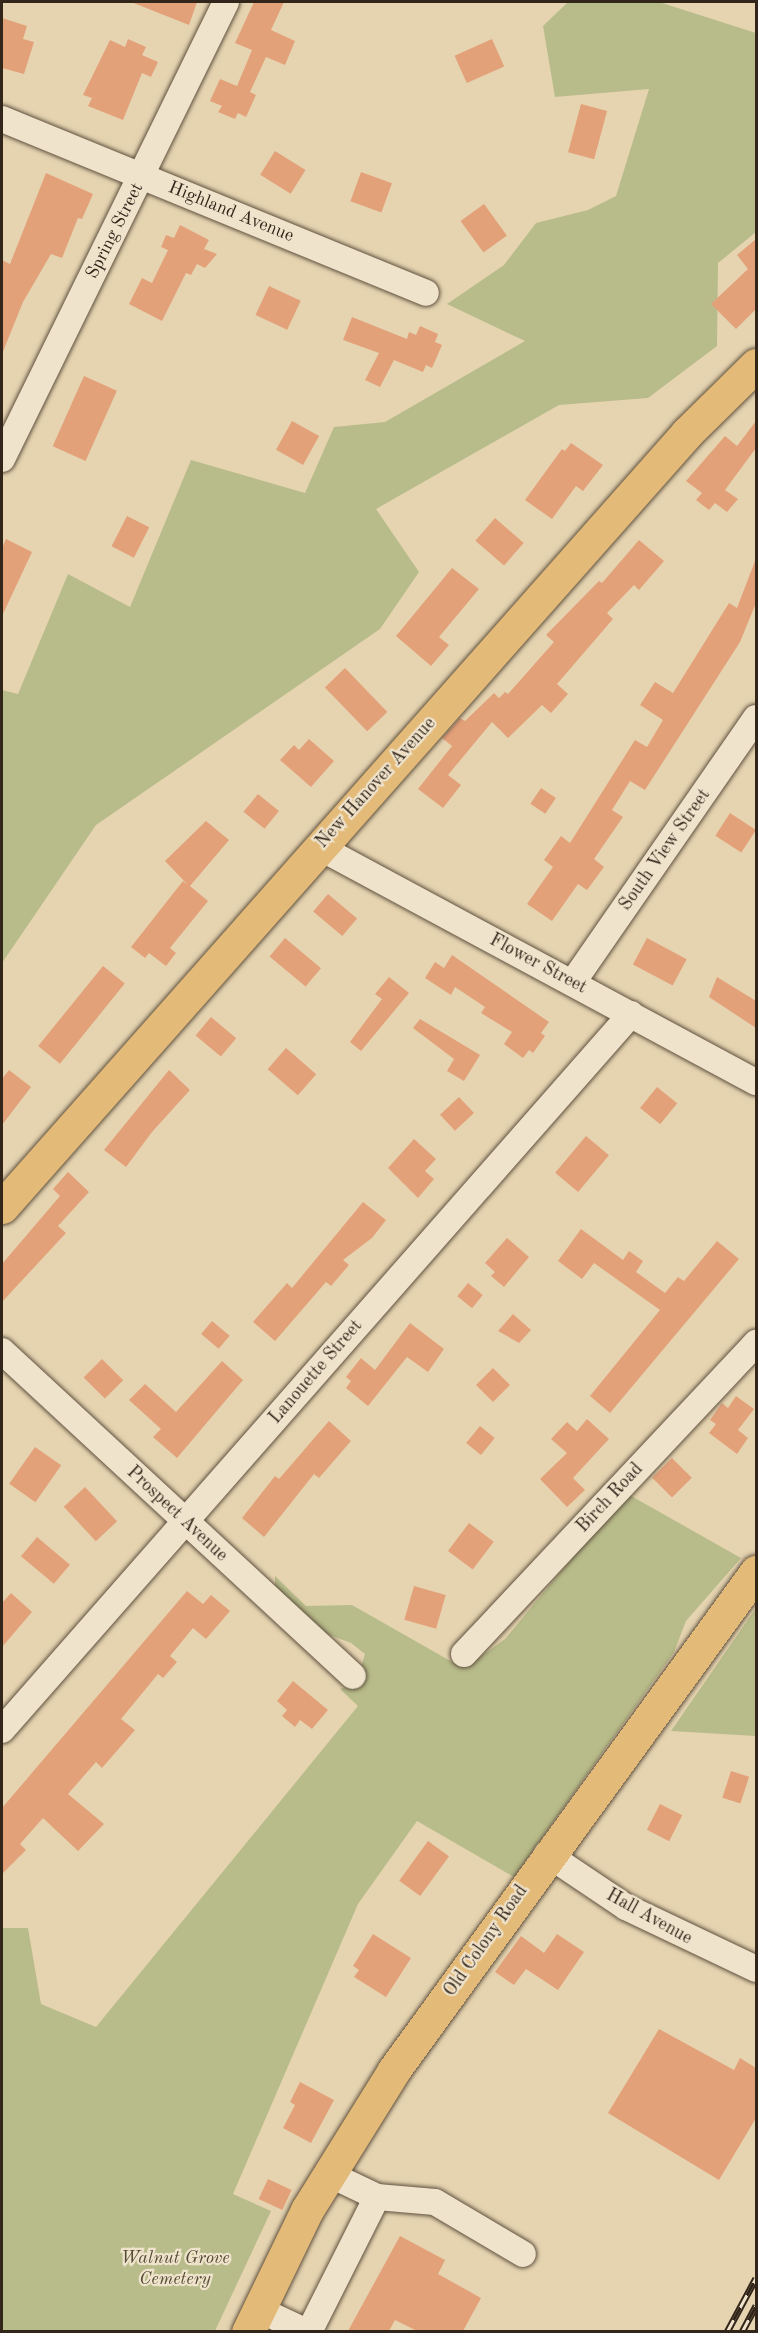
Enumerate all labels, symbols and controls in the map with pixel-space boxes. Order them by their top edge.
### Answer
street label: Highland Avenue [165,177,297,247]
street label: Spring Street [82,179,148,283]
street label: New Hanover Avenue [312,713,440,853]
street label: South View Street [615,785,715,915]
street label: Flower Street [486,929,590,999]
street label: Lanouette Street [265,1315,367,1429]
street label: Birch Road [572,1459,648,1537]
street label: Prospect Avenue [122,1462,232,1566]
street label: Old Colony Road [440,1881,532,2001]
street label: Hall Avenue [602,1885,696,1949]
park label: Walnut Grove Cemetery [120,2248,230,2290]

